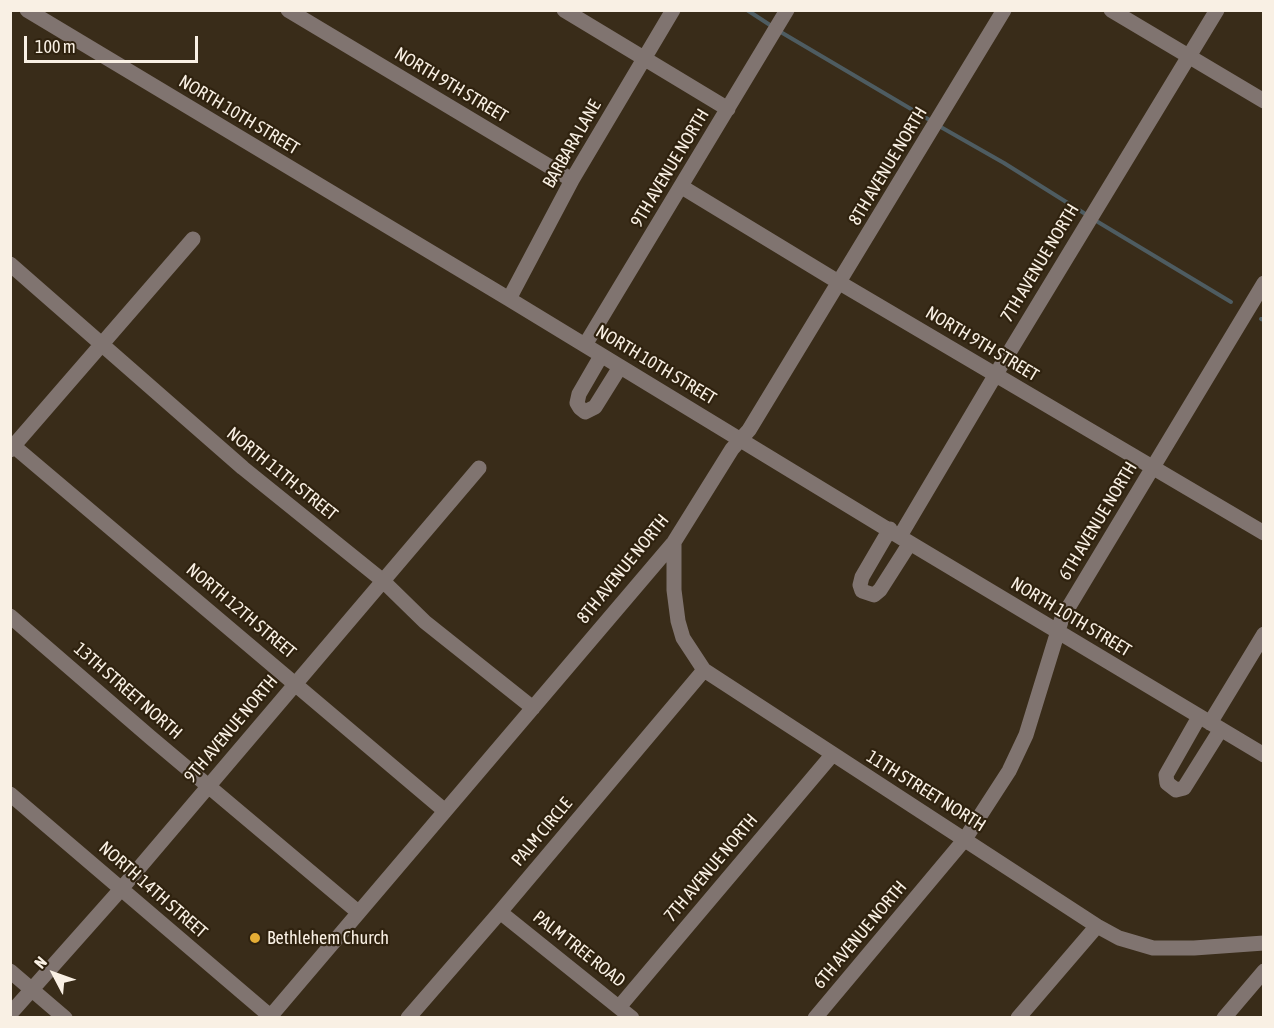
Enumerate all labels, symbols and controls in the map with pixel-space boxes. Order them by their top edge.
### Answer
scale bar [27,24,201,62]
text: 100 m [35,36,76,57]
street label: NORTH 9TH STREET [391,43,511,127]
street label: NORTH 10TH STREET [175,71,303,159]
street label: BARBARA LANE [538,96,606,192]
street label: 8TH AVENUE NORTH [844,103,932,229]
street label: 9TH AVENUE NORTH [626,105,714,231]
street label: 7TH AVENUE NORTH [996,200,1084,326]
street label: NORTH 9TH STREET [922,302,1042,386]
street label: NORTH 10TH STREET [592,321,720,409]
street label: NORTH 11TH STREET [222,423,342,525]
street label: 6TH AVENUE NORTH [1054,458,1142,584]
street label: 8TH AVENUE NORTH [572,510,674,628]
street label: NORTH 12TH STREET [182,559,300,663]
street label: NORTH 10TH STREET [1007,573,1135,661]
street label: 13TH STREET NORTH [69,638,187,744]
street label: 9TH AVENUE NORTH [180,671,282,787]
street label: 11TH STREET NORTH [862,746,990,836]
street label: PALM CIRCLE [507,793,577,871]
street label: 7TH AVENUE NORTH [660,810,762,926]
street label: NORTH 14TH STREET [94,837,212,943]
street label: 6TH AVENUE NORTH [809,877,911,993]
street label: PALM TREE ROAD [528,906,630,992]
place label: Bethlehem Church [267,927,389,949]
marker: Bethlehem Church [248,931,262,945]
north arrow [24,944,84,1004]
text: N [31,953,50,972]

